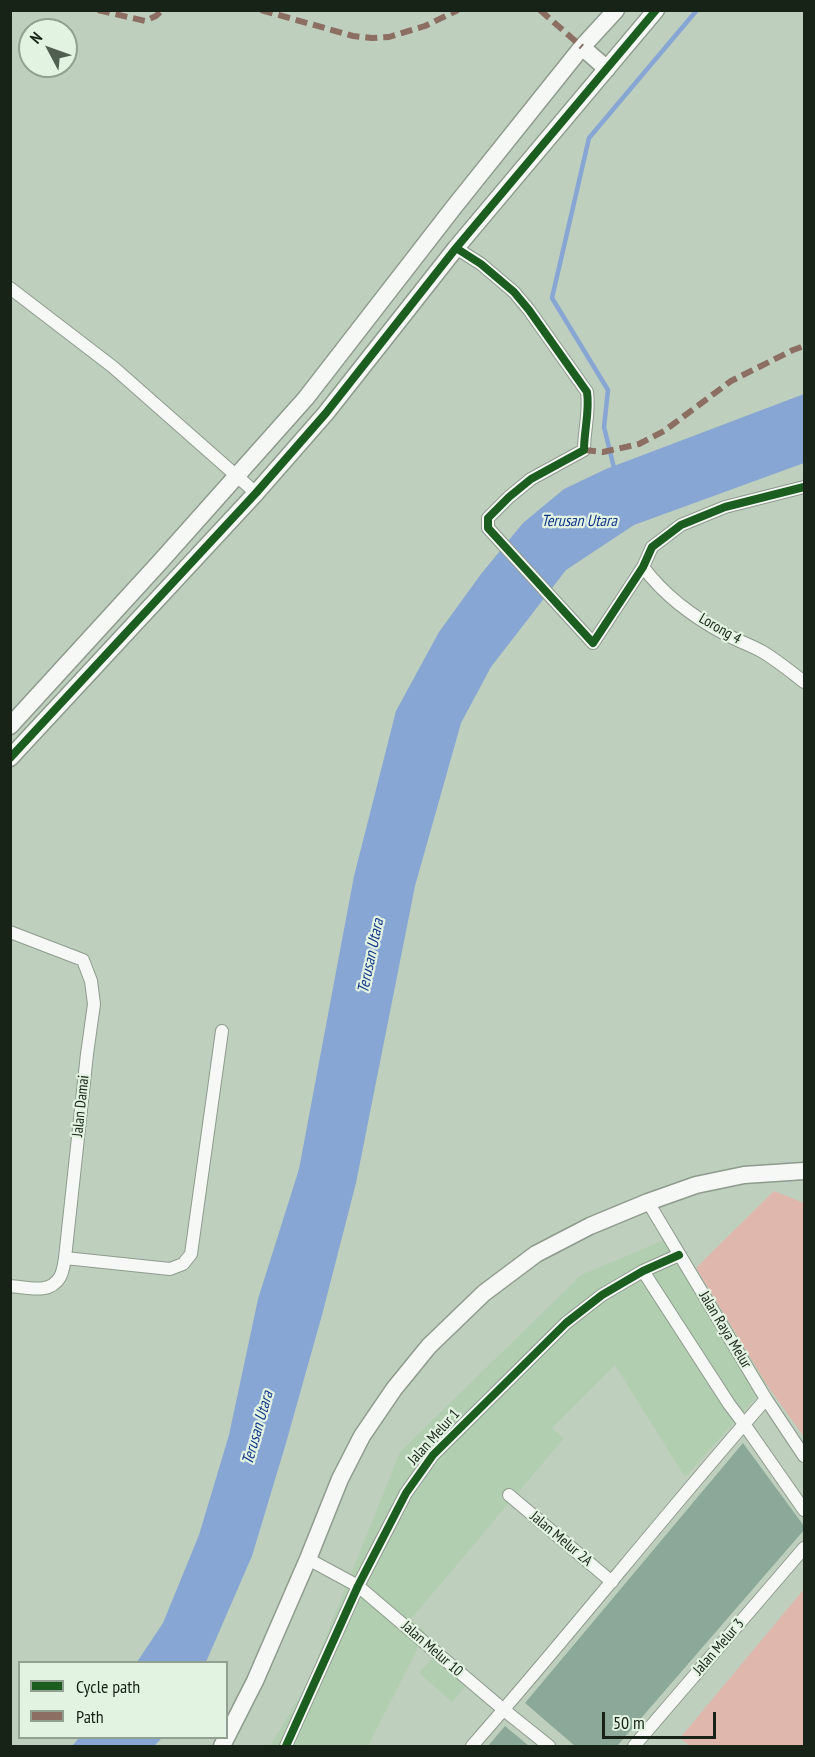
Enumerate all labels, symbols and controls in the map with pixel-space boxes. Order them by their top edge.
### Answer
north arrow [18,18,78,78]
text: N [26,28,46,47]
water label: Terusan Utara [541,511,617,531]
street label: Lorong 4 [696,610,744,648]
water label: Terusan Utara [354,917,388,995]
street label: Jalan Damai [69,1074,93,1138]
street label: Jalan Raya Melur [695,1288,755,1372]
water label: Terusan Utara [238,1389,278,1467]
street label: Jalan Melur 1 [404,1405,464,1469]
street label: Jalan Melur 2A [526,1508,596,1570]
street label: Jalan Melur 3 [690,1615,748,1679]
street label: Jalan Melur 10 [398,1617,466,1681]
legend [18,1661,228,1739]
text: Cycle path [76,1675,140,1698]
scale bar [605,1700,719,1738]
text: Path [76,1705,104,1728]
text: 50 m [613,1711,645,1734]

